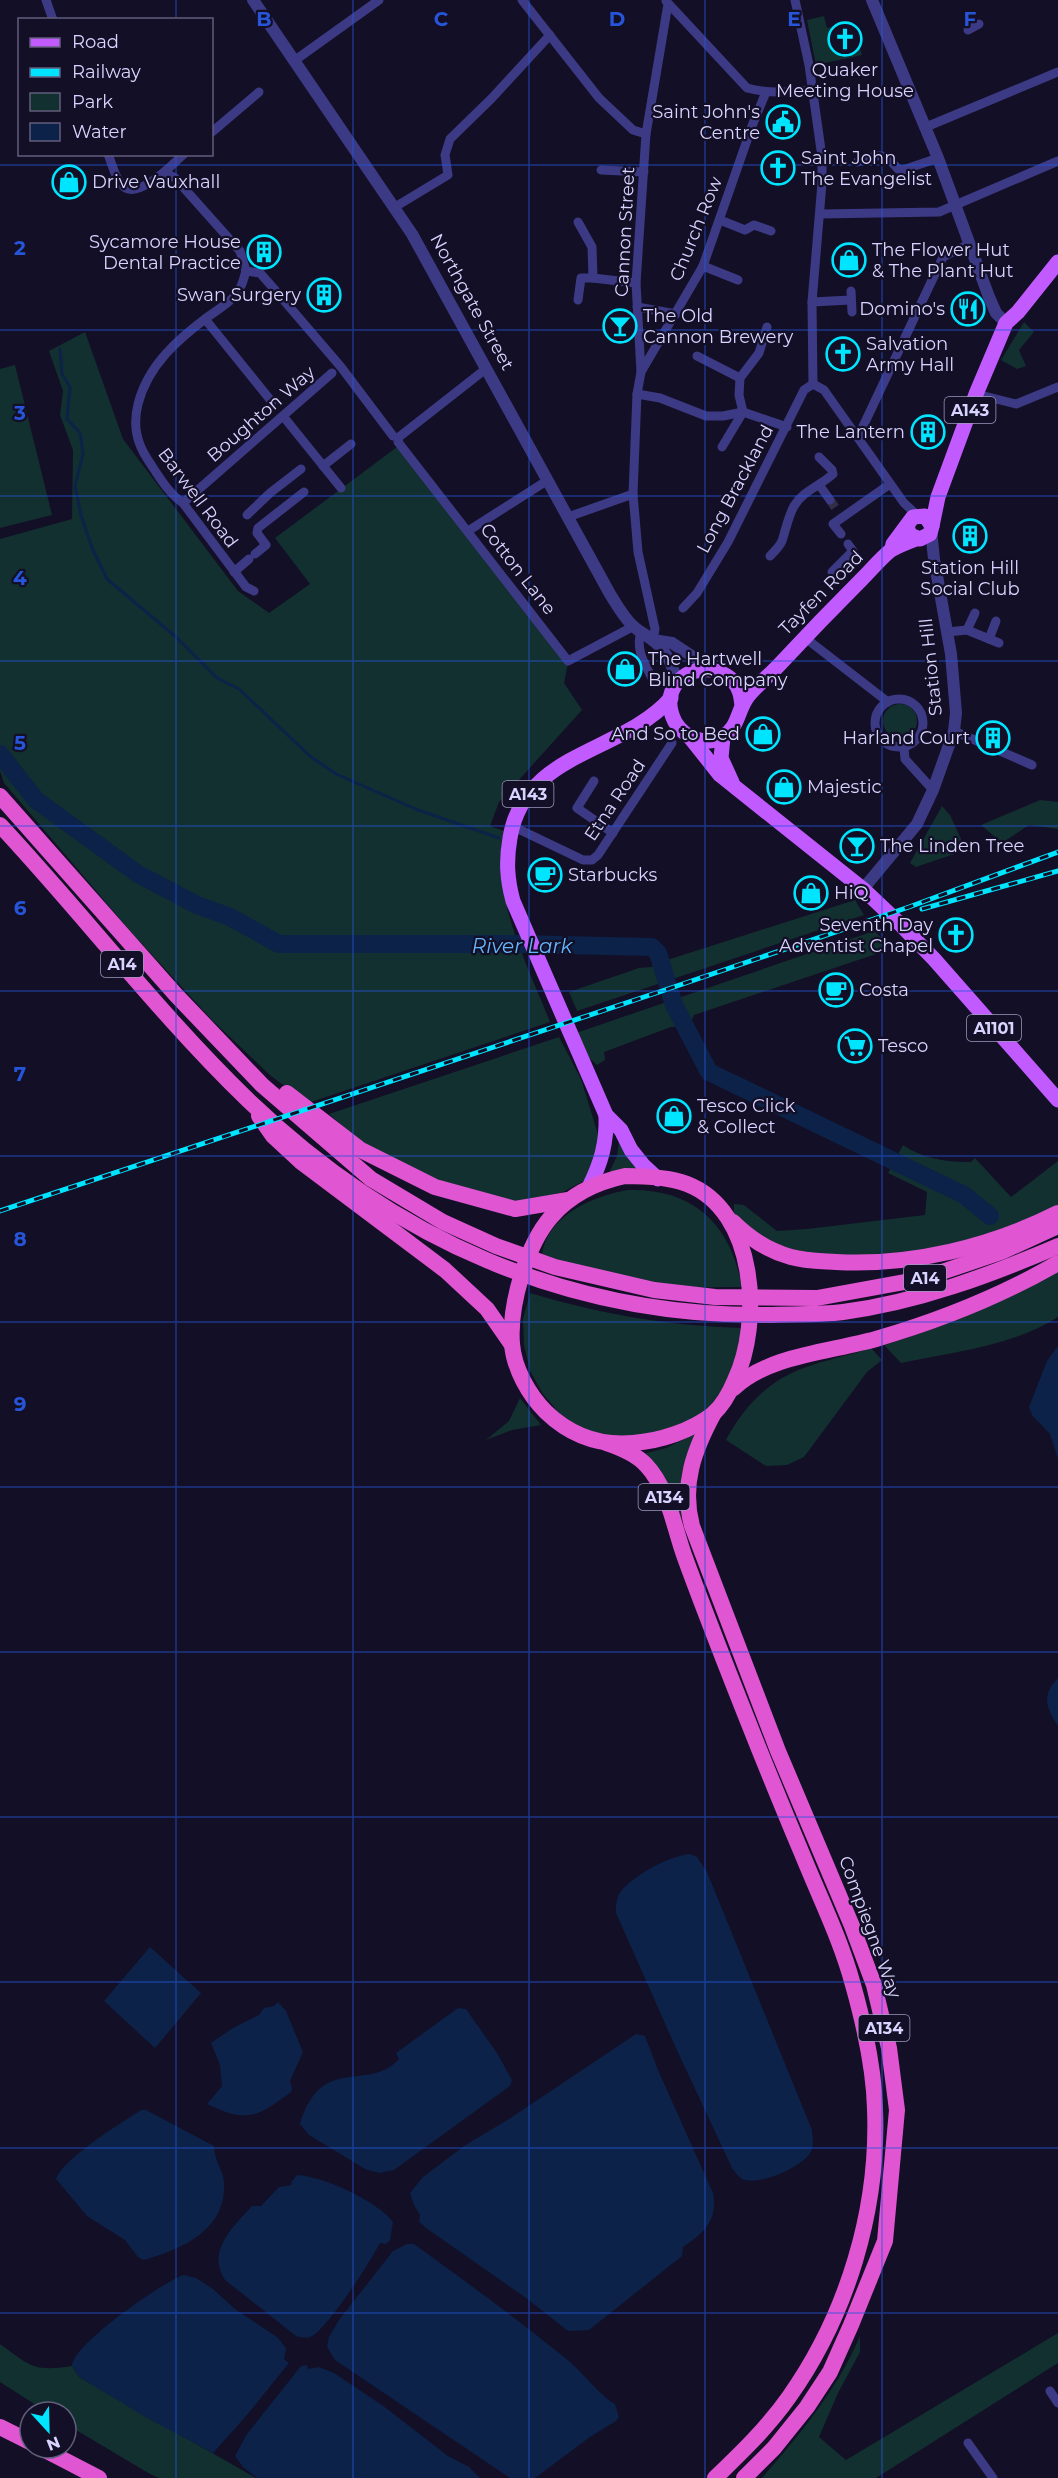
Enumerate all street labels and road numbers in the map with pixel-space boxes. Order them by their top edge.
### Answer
street label: Cannon Street [611,166,639,298]
street label: Church Row [665,173,727,284]
street label: Northgate Street [425,230,519,374]
street label: Boughton Way [203,361,320,467]
road number: A143 [944,397,996,423]
street label: Long Brackland [692,421,778,557]
street label: Barwell Road [153,444,243,552]
street label: Cotton Lane [475,519,561,619]
street label: Tayfen Road [774,546,868,640]
street label: Station Hill [915,617,947,717]
street label: Etna Road [580,755,650,845]
road number: A143 [502,781,554,807]
road number: A14 [101,951,143,977]
road number: A1101 [967,1015,1021,1041]
road number: A14 [904,1265,946,1291]
road number: A134 [638,1484,690,1510]
street label: Compiegne Way [834,1853,906,2001]
road number: A134 [858,2015,910,2041]

